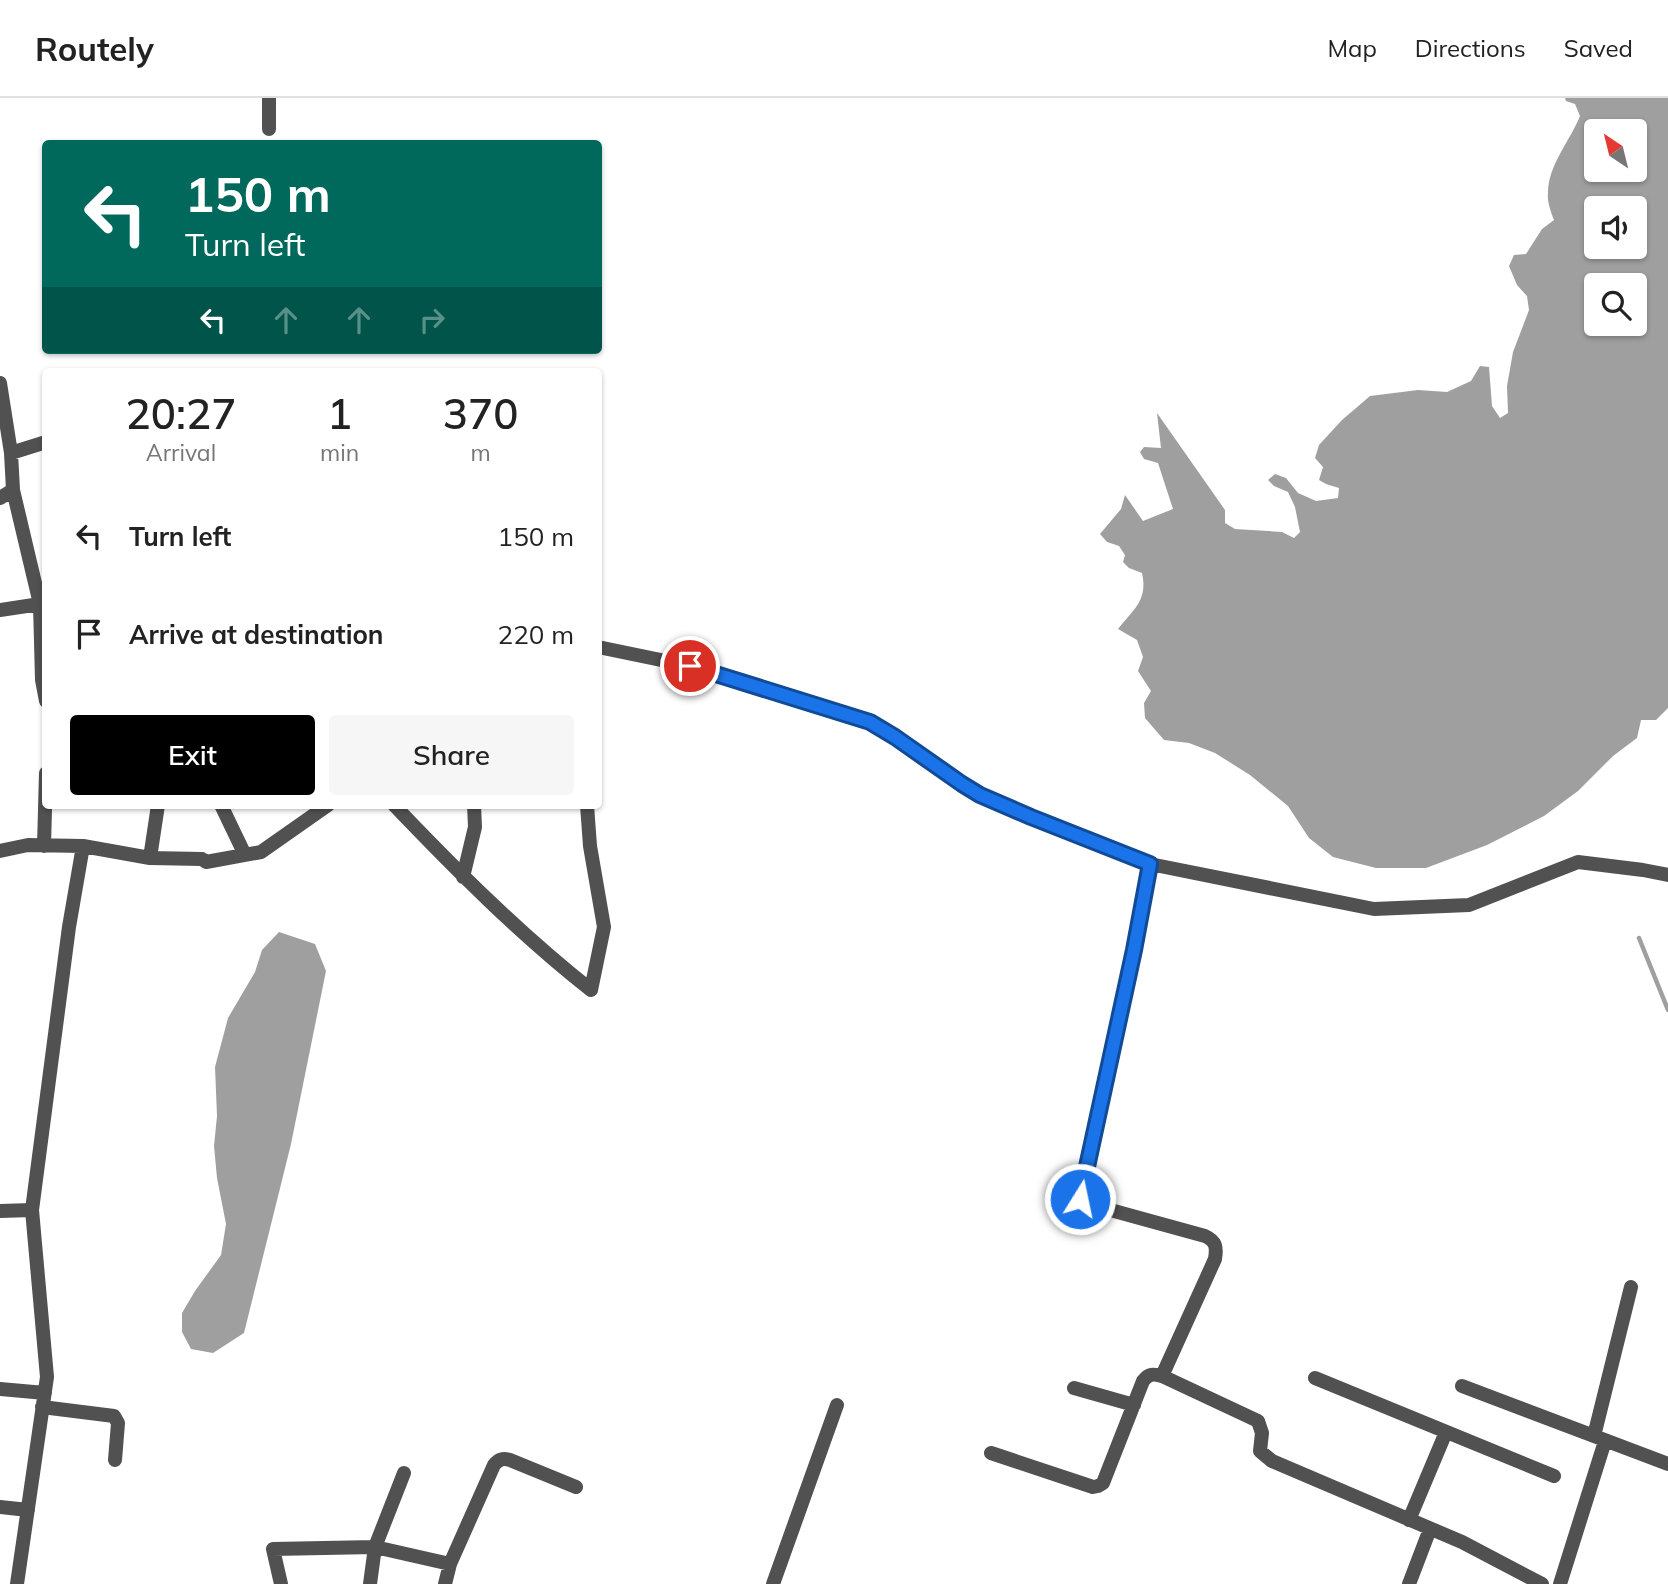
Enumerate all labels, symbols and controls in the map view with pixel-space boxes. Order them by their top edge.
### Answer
text: Routely [35,28,154,69]
text: Map [1327,33,1377,63]
text: Directions [1415,33,1526,63]
text: Saved [1564,33,1633,63]
north arrow [1584,119,1647,182]
map controls [1584,119,1647,336]
text: 150 m [185,163,331,224]
icon: left [70,168,161,259]
button: sound [1584,196,1647,259]
text: Turn left [185,224,305,264]
button: search [1584,273,1647,336]
icon: left [194,301,232,339]
icon: ahead [267,301,305,339]
icon: ahead [340,301,378,339]
icon: right [413,301,451,339]
text: 20:27 [126,387,236,440]
text: 1 [327,387,352,440]
text: 370 [443,387,518,440]
text: Arrival [146,438,216,467]
text: min [320,438,359,467]
text: m [470,438,491,467]
icon: left [70,517,108,555]
text: Turn left [129,520,231,553]
text: 150 m [498,520,574,553]
icon: arrive [70,615,108,653]
text: Arrive at destination [129,618,384,651]
text: 220 m [498,618,574,651]
pin [660,636,720,696]
icon: arrive [671,647,709,685]
button: Exit [70,715,315,795]
button: Share [329,715,574,795]
position arrow [1043,1162,1117,1236]

